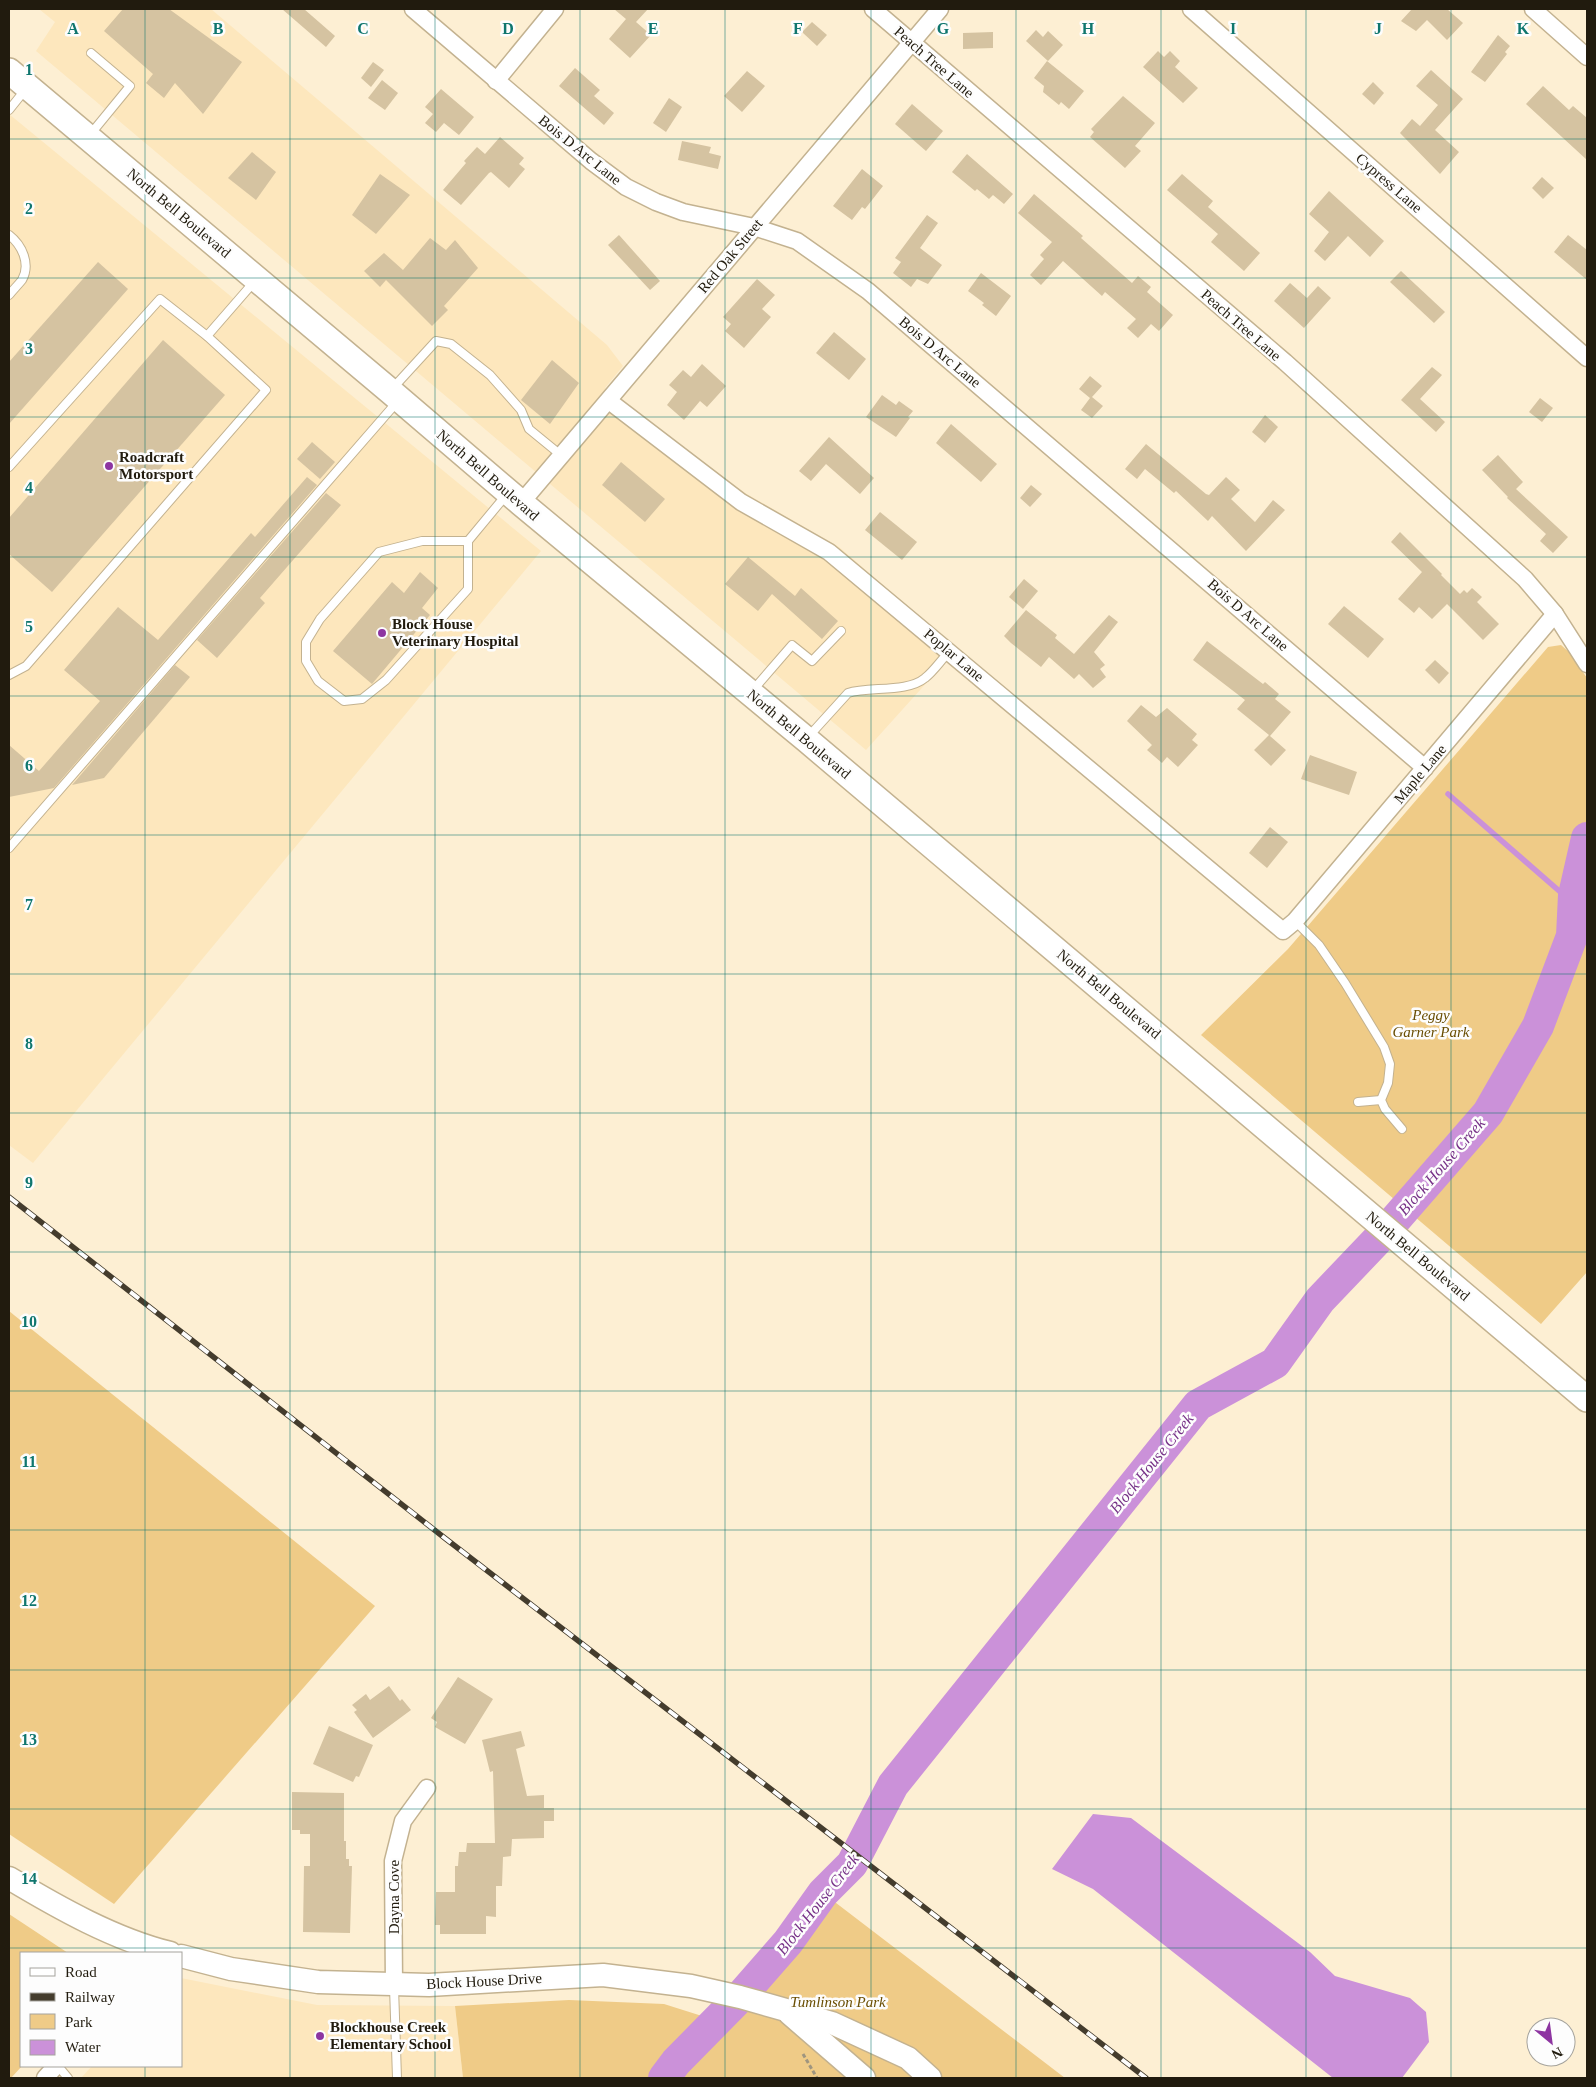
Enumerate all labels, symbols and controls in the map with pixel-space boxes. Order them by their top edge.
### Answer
text: A [67,20,79,37]
text: B [213,20,224,37]
text: C [357,20,369,37]
text: D [502,20,514,37]
text: E [648,20,658,37]
text: F [793,20,803,37]
text: G [937,20,950,37]
text: H [1082,20,1095,37]
text: I [1230,20,1236,37]
text: J [1374,20,1382,37]
text: K [1517,20,1530,37]
street label: Peach Tree Lane [891,23,977,101]
text: 1 [25,61,33,78]
street label: Bois D Arc Lane [536,112,625,188]
street label: Cypress Lane [1353,150,1425,216]
street label: North Bell Boulevard [124,165,234,261]
text: 2 [25,200,33,217]
street label: Red Oak Street [694,215,766,296]
street label: Peach Tree Lane [1198,286,1284,364]
street label: Bois D Arc Lane [896,313,984,391]
text: 3 [25,340,33,357]
street label: North Bell Boulevard [434,426,543,524]
place label: Roadcraft Motorsport [119,449,193,482]
marker: Roadcraft Motorsport [103,460,115,472]
text: 4 [25,479,33,496]
street label: Bois D Arc Lane [1205,576,1292,654]
place label: Block House Veterinary Hospital [392,616,519,649]
text: 5 [25,618,33,635]
street label: Poplar Lane [921,625,987,685]
marker: Block House Veterinary Hospital [376,627,388,639]
street label: North Bell Boulevard [744,686,854,782]
street label: Maple Lane [1391,741,1449,807]
text: 6 [25,757,33,774]
text: 7 [25,896,33,913]
street label: North Bell Boulevard [1054,946,1164,1042]
park label: Peggy Garner Park [1392,1007,1470,1040]
text: 8 [25,1035,33,1052]
water label: Block House Creek [1395,1114,1489,1218]
text: 9 [25,1174,33,1191]
street label: North Bell Boulevard [1363,1208,1473,1304]
text: 10 [21,1313,37,1330]
water label: Block House Creek [1106,1410,1197,1516]
text: 11 [21,1453,37,1470]
text: 12 [21,1592,37,1609]
text: 13 [21,1731,37,1748]
water label: Block House Creek [773,1850,862,1958]
street label: Dayna Cove [386,1859,402,1934]
text: 14 [21,1870,37,1887]
legend [20,1952,182,2067]
text: Road [65,1964,97,1980]
street label: Block House Drive [426,1970,543,1992]
text: Railway [65,1989,115,2005]
park label: Tumlinson Park [790,1994,886,2010]
text: Park [65,2014,93,2030]
north arrow [1526,2017,1576,2067]
place label: Blockhouse Creek Elementary School [330,2019,451,2052]
marker: Blockhouse Creek Elementary School [314,2030,326,2042]
text: Water [65,2039,100,2055]
text: N [1549,2044,1565,2062]

